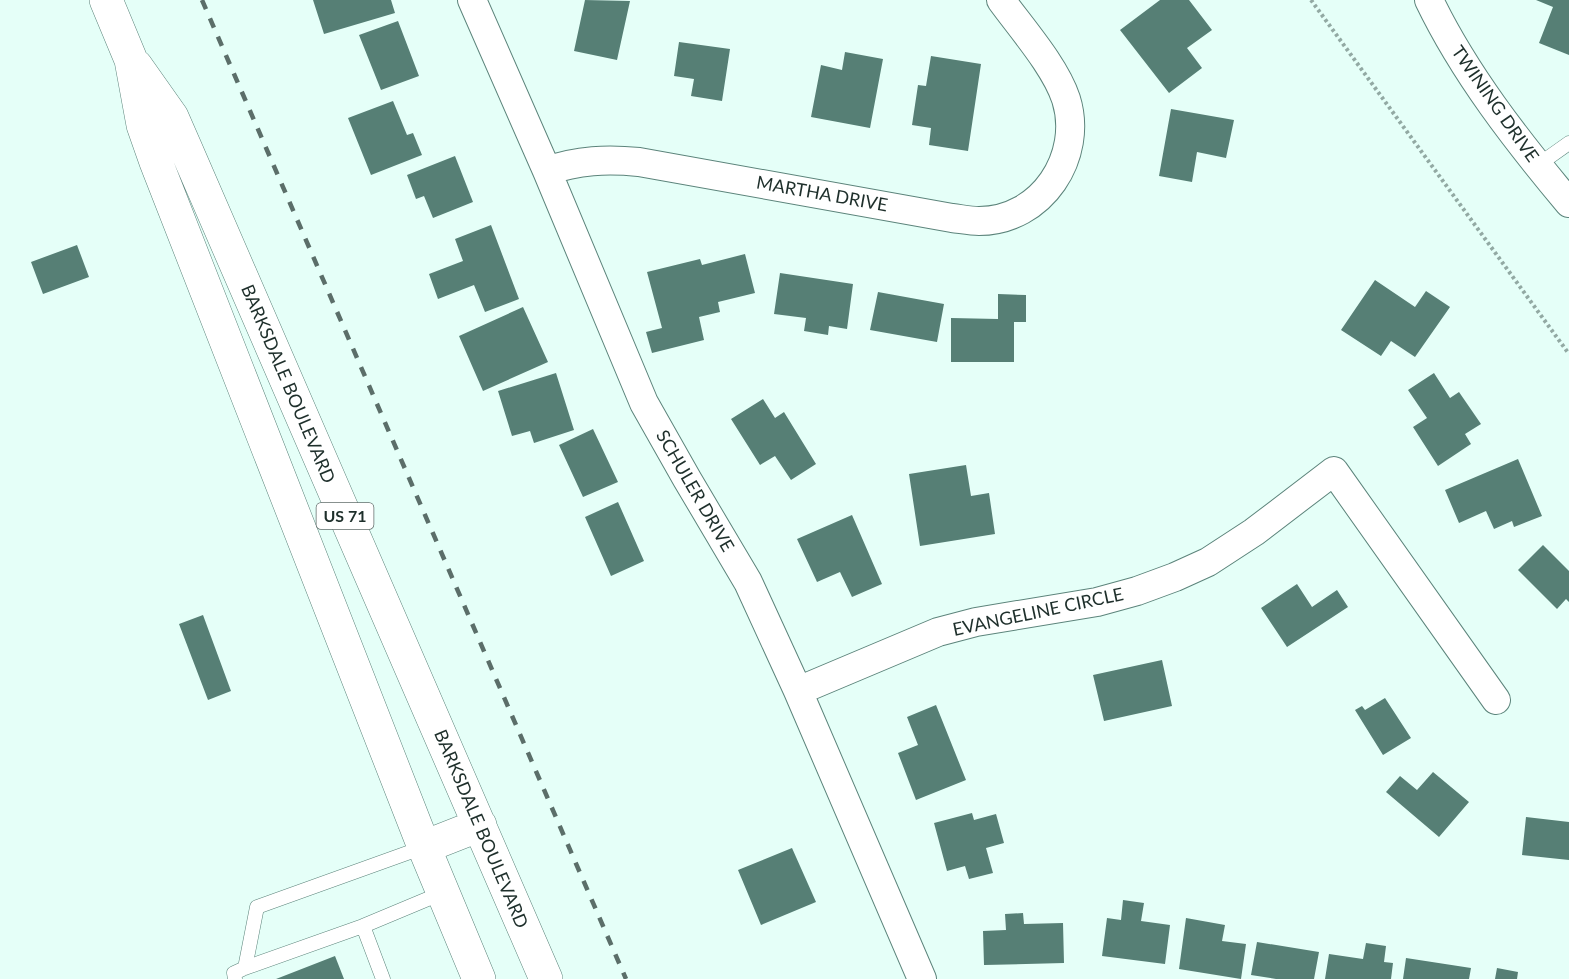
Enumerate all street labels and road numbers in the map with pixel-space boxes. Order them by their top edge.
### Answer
street label: TWINING DRIVE [1447,41,1544,166]
street label: MARTHA DRIVE [755,171,890,215]
street label: BARKSDALE BOULEVARD [237,281,341,486]
street label: SCHULER DRIVE [652,426,740,555]
road number: US 71 [316,503,374,529]
street label: EVANGELINE CIRCLE [950,582,1125,640]
street label: BARKSDALE BOULEVARD [430,726,534,931]

